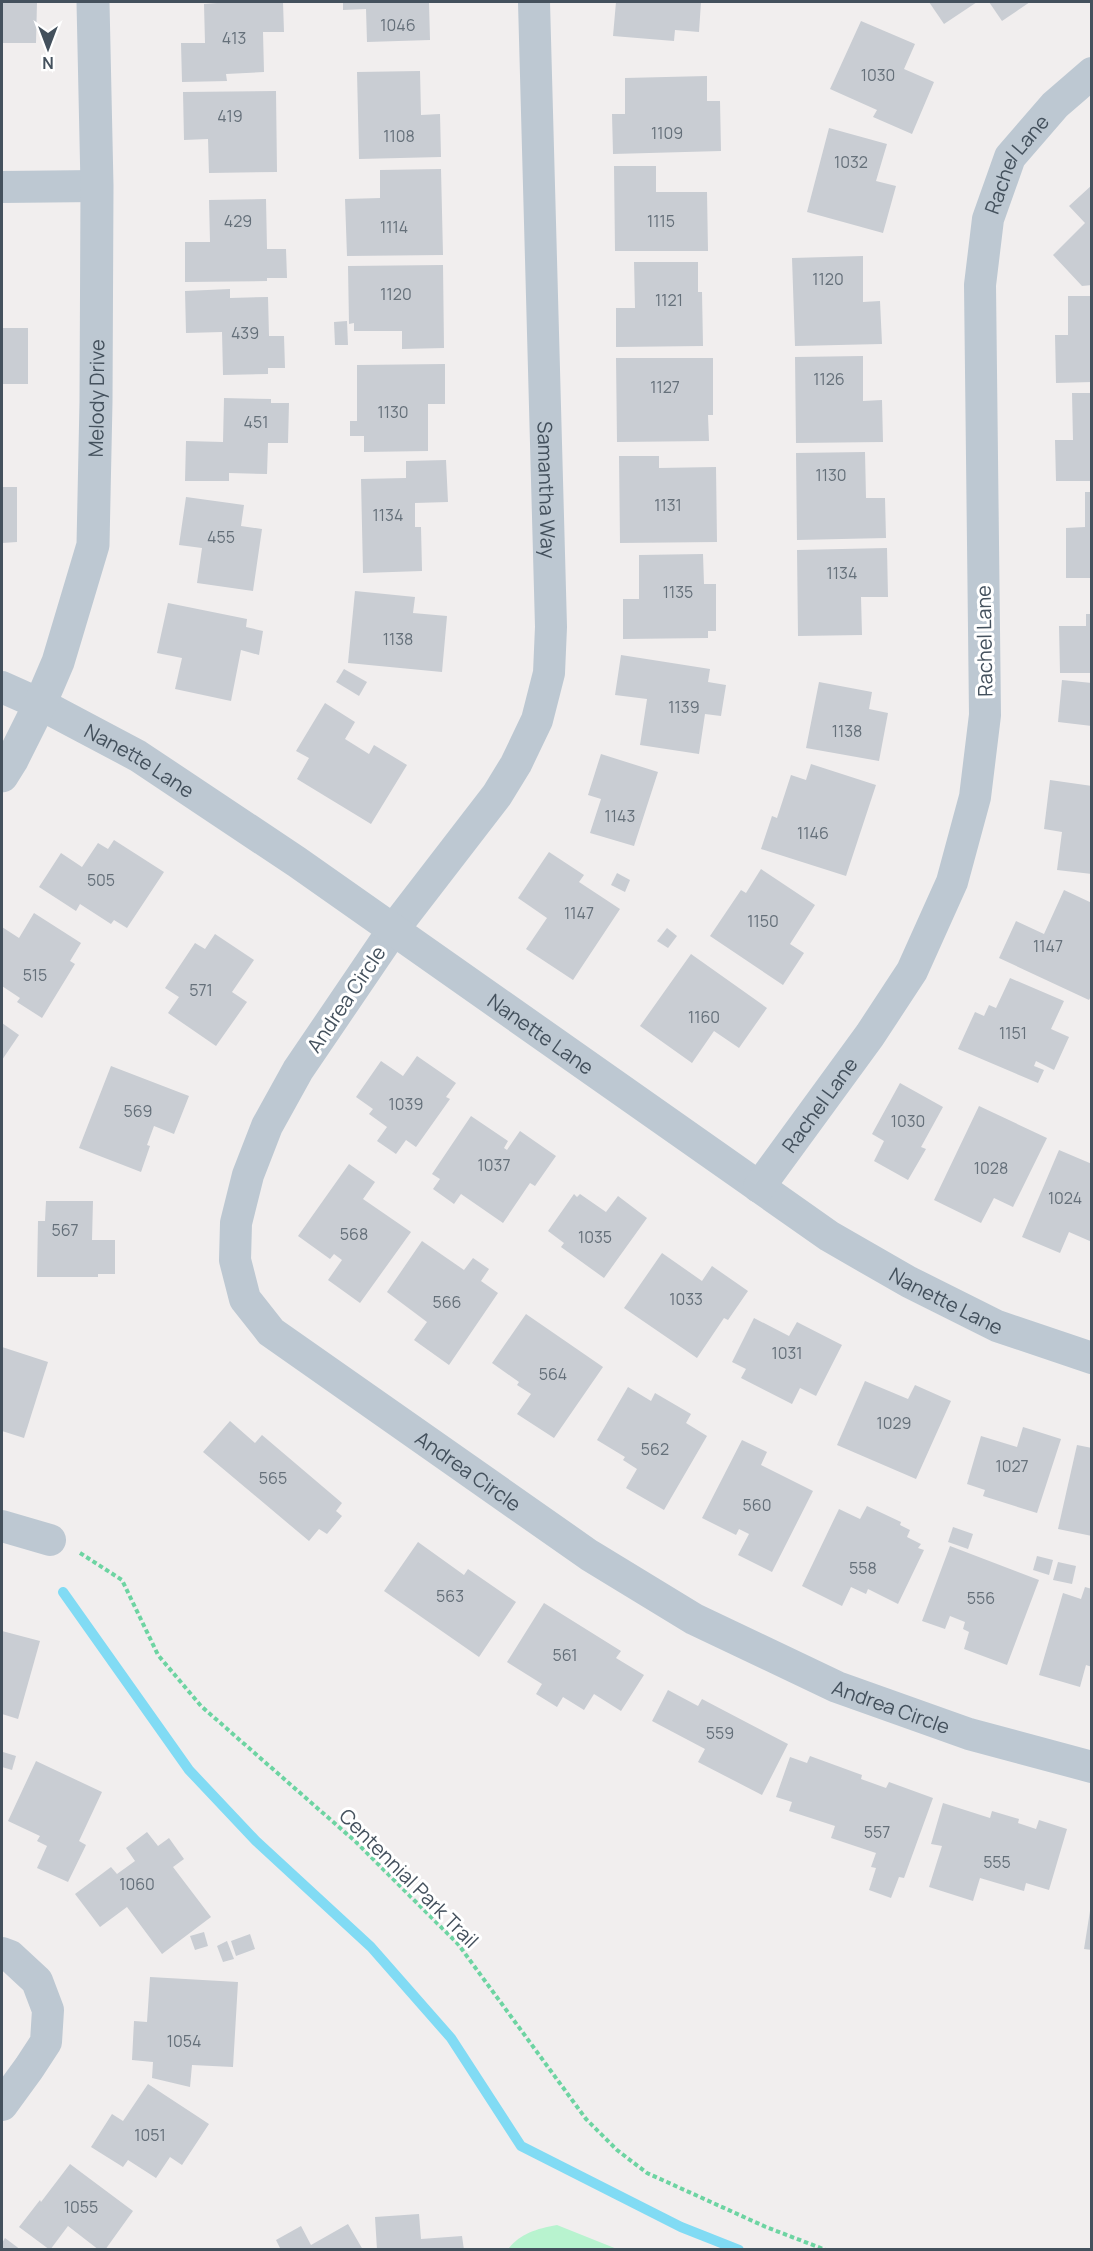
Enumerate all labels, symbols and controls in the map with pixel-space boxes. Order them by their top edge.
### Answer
house number: 1046 [380,14,416,36]
north arrow [18,18,78,78]
house number: 413 [222,27,246,49]
text: N [42,52,54,74]
house number: 1030 [861,64,895,86]
house number: 419 [217,105,243,127]
street label: Rachel Lane [977,108,1055,217]
house number: 1109 [651,122,683,144]
house number: 1108 [383,125,415,147]
house number: 1032 [834,151,868,173]
house number: 429 [224,210,252,232]
house number: 1115 [647,210,675,232]
house number: 1114 [380,216,408,238]
house number: 1120 [812,268,844,290]
house number: 1120 [380,283,412,305]
house number: 1121 [655,289,683,311]
house number: 439 [231,322,259,344]
street label: Melody Drive [81,339,110,458]
house number: 1126 [813,368,845,390]
house number: 1127 [650,376,680,398]
house number: 1130 [377,401,409,423]
house number: 451 [244,411,268,433]
street label: Samantha Way [532,421,563,559]
house number: 1130 [815,464,847,486]
house number: 1131 [654,494,682,516]
house number: 1134 [373,504,403,526]
house number: 455 [207,526,235,548]
house number: 1134 [827,562,857,584]
house number: 1135 [663,581,693,603]
street label: Rachel Lane [970,585,998,697]
house number: 1138 [383,628,413,650]
house number: 1139 [668,696,700,718]
street label: Nanette Lane [80,717,200,803]
house number: 1138 [832,720,862,742]
house number: 1143 [605,805,635,827]
house number: 1146 [797,822,829,844]
house number: 505 [87,869,115,891]
house number: 1147 [564,902,594,924]
house number: 1150 [747,910,779,932]
house number: 1147 [1033,935,1063,957]
street label: Andrea Circle [300,940,392,1058]
house number: 515 [23,964,47,986]
house number: 571 [189,979,213,1001]
street label: Nanette Lane [483,987,599,1080]
house number: 1160 [688,1006,720,1028]
house number: 1151 [999,1022,1027,1044]
street label: Rachel Lane [775,1051,863,1158]
house number: 1039 [389,1093,423,1115]
house number: 569 [124,1100,152,1122]
house number: 1030 [891,1110,925,1132]
house number: 1037 [478,1154,510,1176]
house number: 1028 [974,1157,1008,1179]
house number: 1024 [1048,1187,1082,1209]
house number: 567 [51,1219,79,1241]
house number: 568 [340,1223,368,1245]
house number: 1035 [578,1226,612,1248]
street label: Nanette Lane [885,1260,1008,1340]
house number: 1033 [669,1288,703,1310]
house number: 566 [432,1291,462,1313]
house number: 1031 [771,1342,803,1364]
house number: 564 [539,1363,567,1385]
house number: 1029 [876,1412,912,1434]
street label: Andrea Circle [410,1424,527,1517]
house number: 562 [641,1438,669,1460]
house number: 1027 [995,1455,1029,1477]
house number: 565 [259,1467,287,1489]
house number: 560 [743,1494,771,1516]
house number: 558 [849,1557,877,1579]
house number: 563 [436,1585,464,1607]
house number: 556 [967,1587,995,1609]
house number: 561 [552,1644,578,1666]
street label: Andrea Circle [829,1673,954,1740]
house number: 559 [706,1722,734,1744]
street label: Centennial Park Trail [333,1802,485,1954]
house number: 557 [864,1821,890,1843]
house number: 555 [983,1851,1011,1873]
house number: 1060 [119,1873,155,1895]
house number: 1054 [167,2030,201,2052]
house number: 1051 [134,2124,166,2146]
house number: 1055 [64,2196,98,2218]

